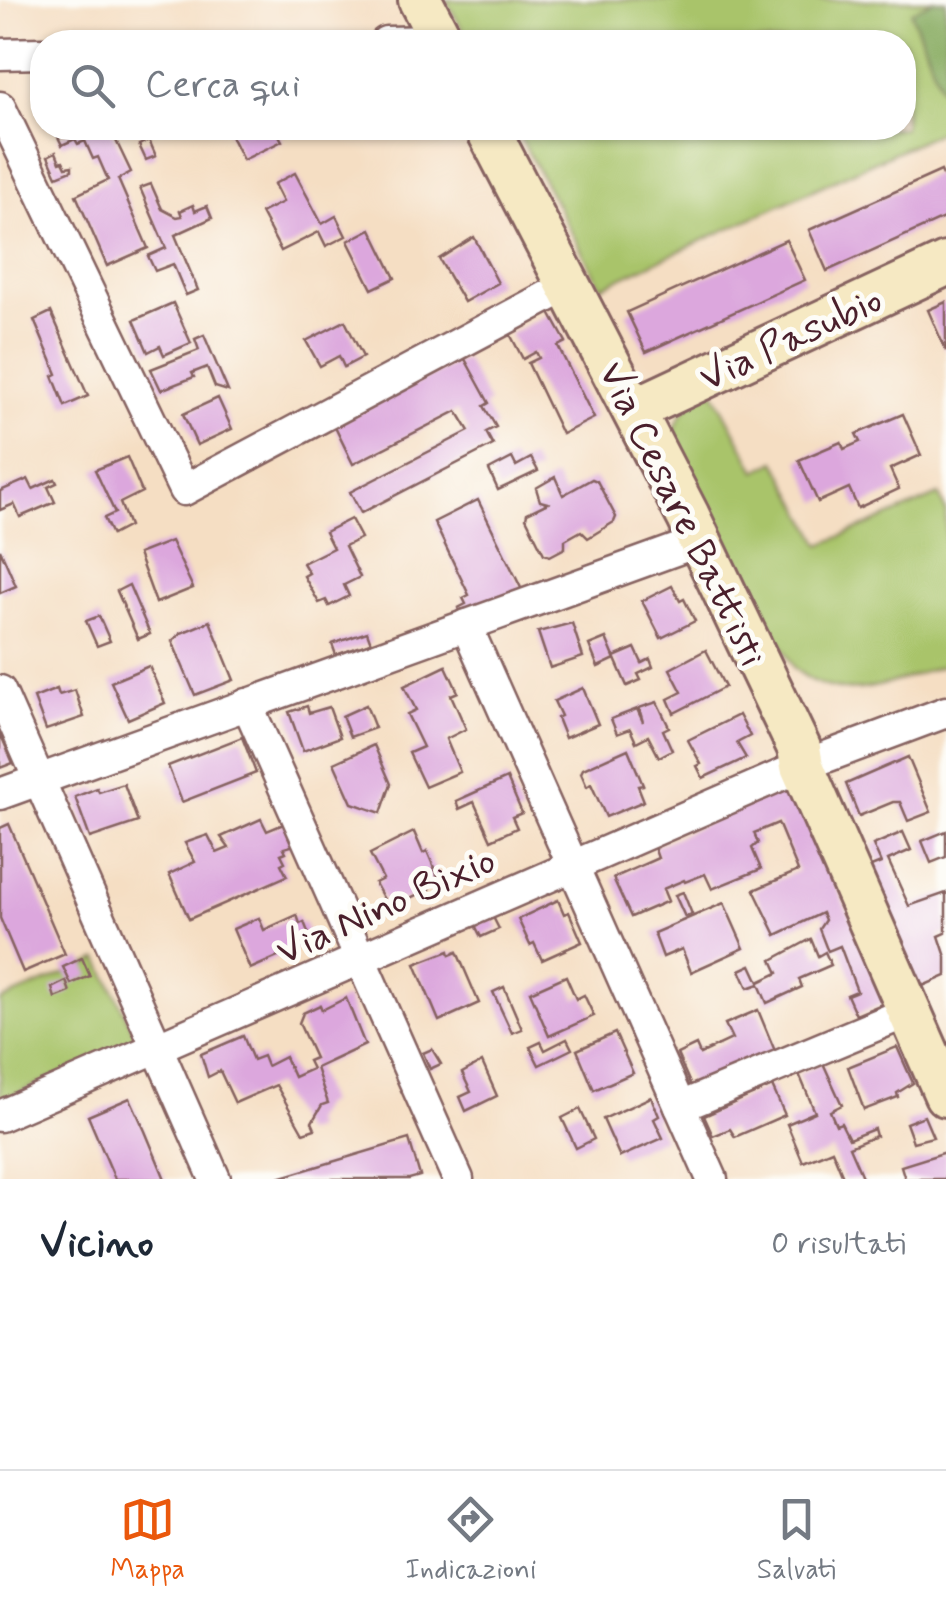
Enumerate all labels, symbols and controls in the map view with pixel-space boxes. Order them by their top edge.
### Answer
search box [30,30,916,140]
icon: search [65,58,120,113]
text: Cerca qui [145,61,300,110]
street label: Via Pasubio [691,275,891,405]
street label: Via Cesare Battisti [585,353,778,675]
street label: Via Nino Bixio [268,835,504,978]
text: Vicino [40,1217,154,1272]
text: 0 risultati [771,1223,906,1265]
tab: Mappa [110,1492,185,1589]
tab: Indicazioni [405,1492,536,1589]
tab: Salvati [757,1492,836,1589]

